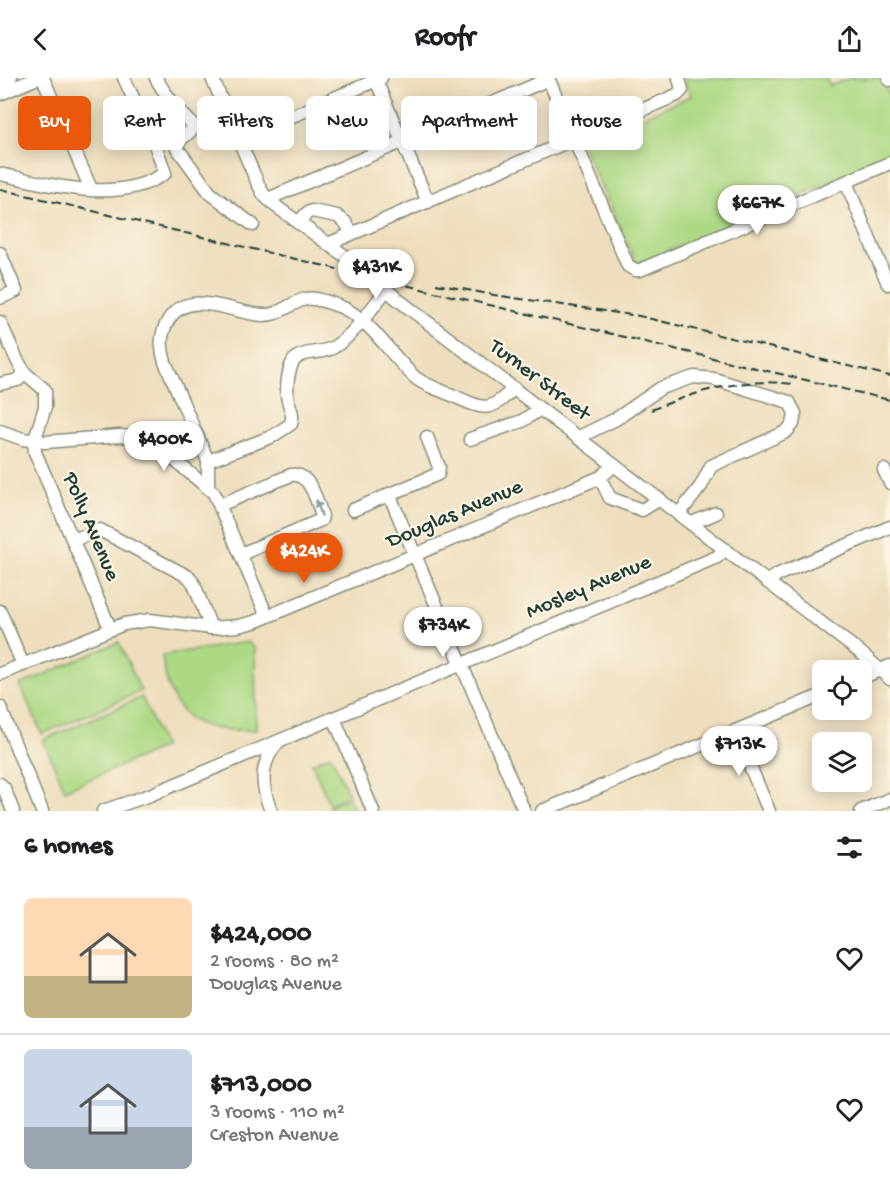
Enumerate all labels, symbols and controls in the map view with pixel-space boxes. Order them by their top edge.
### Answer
icon: back [24,23,57,56]
text: Roofr [415,23,475,55]
icon: share [833,23,866,56]
chip: Buy [18,96,91,150]
chip: Rent [103,96,185,150]
chip: Filters [197,96,294,150]
chip: New [306,96,389,150]
chip: Apartment [401,96,537,150]
chip: House [549,96,643,150]
pin: $667K [715,185,799,236]
text: $667K [732,193,782,216]
pin: $431K [334,249,418,300]
text: $431K [352,257,400,280]
street label: Turner Street [482,333,596,429]
pin: $400K [122,421,206,472]
text: $400K [138,429,190,452]
street label: Polly Avenue [55,468,125,586]
street label: Douglas Avenue [381,474,527,556]
one-way arrow [313,499,323,517]
pin: $424K [262,533,346,584]
text: $424K [280,541,328,564]
street label: Mosley Avenue [523,550,656,626]
pin: $734K [401,607,485,658]
text: $734K [418,615,468,638]
map controls [812,660,872,792]
button: locate [812,660,872,720]
pin: $713K [697,726,781,777]
button: layers [812,732,872,792]
text: $713K [715,734,763,757]
icon: filters [833,831,866,864]
text: 6 homes [24,832,112,863]
text: $424,000 [210,920,312,951]
icon: home [72,922,144,994]
icon: heart [833,942,866,975]
text: 2 rooms · 80 m² [210,951,339,974]
text: Douglas Avenue [210,974,342,997]
text: $713,000 [210,1071,312,1102]
icon: home [72,1073,144,1145]
icon: heart [833,1093,866,1126]
text: 3 rooms · 110 m² [210,1102,345,1125]
text: Creston Avenue [210,1125,339,1148]

